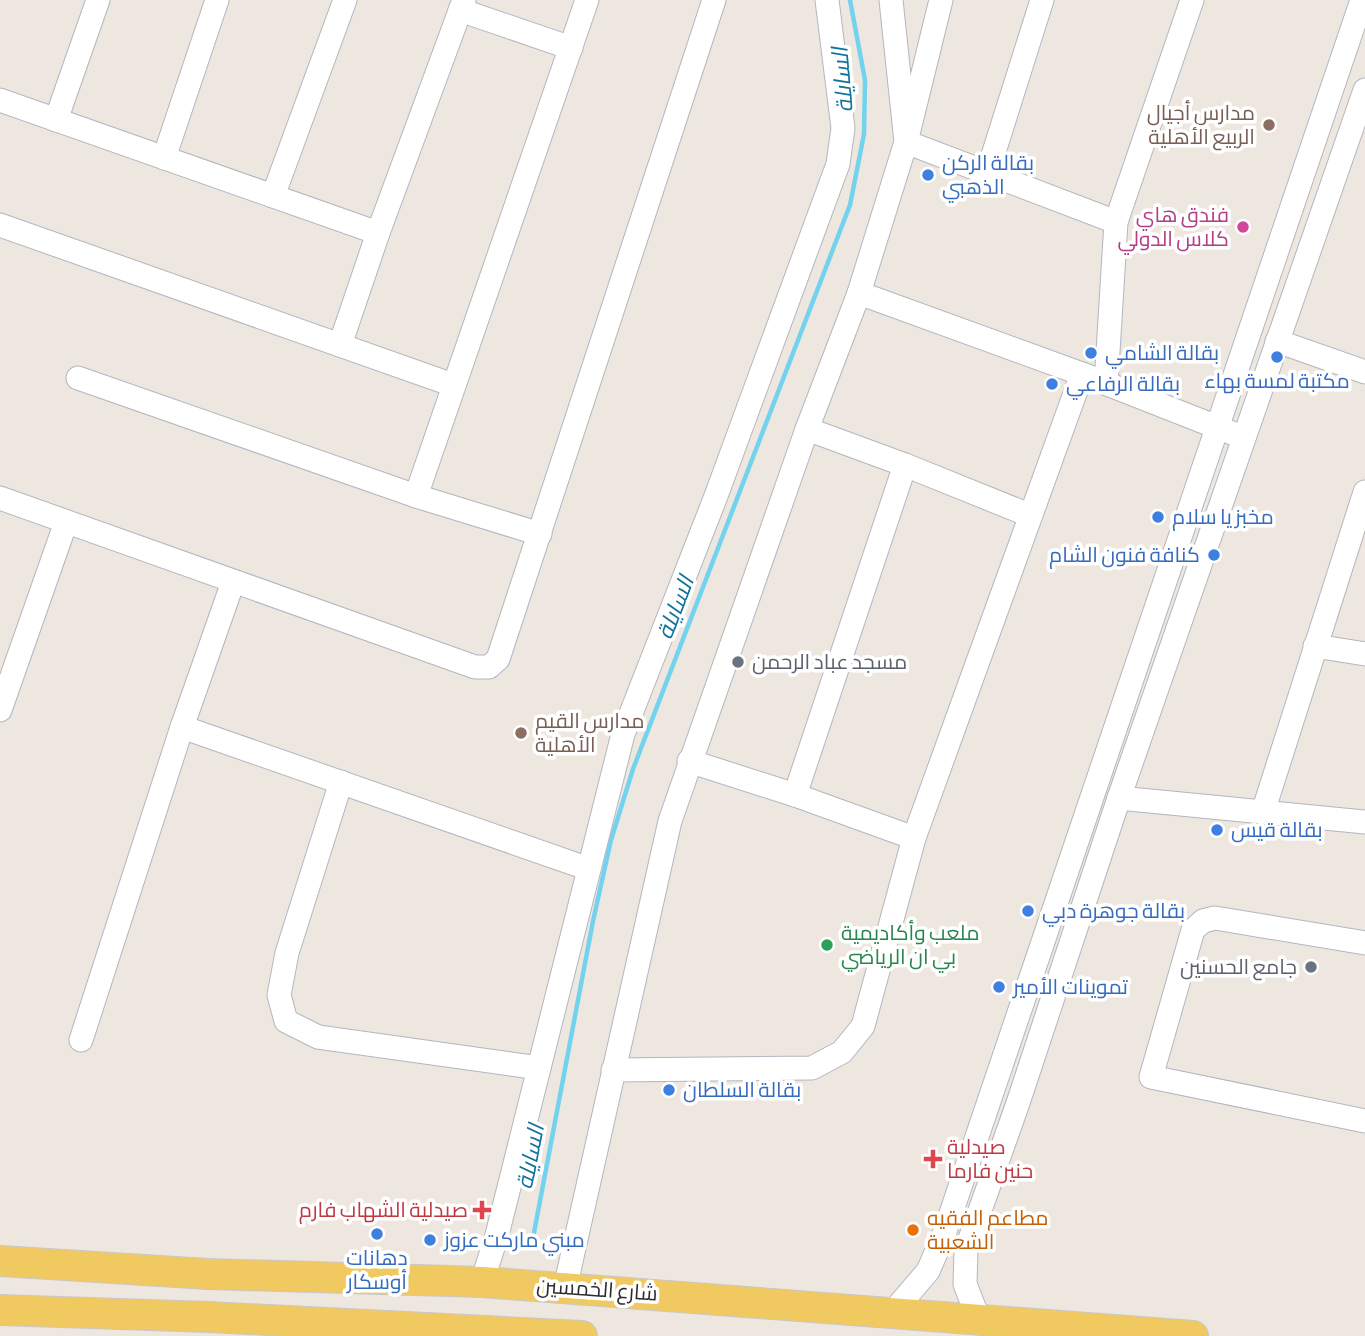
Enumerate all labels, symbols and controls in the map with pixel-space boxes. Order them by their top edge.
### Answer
water label: السايلة [826,43,860,114]
place label: مدارس أجيال الربيع الأهلية [1147,100,1255,151]
marker: مدارس أجيال الربيع الأهلية [1261,117,1277,133]
place label: بقالة الركن الذهبي [942,151,1034,203]
marker: بقالة الركن الذهبي [920,167,936,183]
place label: فندق هاي كلاس الدولي [1117,203,1229,255]
marker: فندق هاي كلاس الدولي [1235,219,1251,235]
place label: بقالة الشامي [1105,341,1219,369]
marker: بقالة الشامي [1083,345,1099,361]
marker: مكتبة لمسة بهاء [1269,349,1285,365]
place label: مكتبة لمسة بهاء [1204,369,1350,394]
place label: بقالة الرفاعي [1066,372,1180,400]
marker: بقالة الرفاعي [1044,376,1060,392]
place label: مخبز يا سلام [1172,505,1274,531]
marker: مخبز يا سلام [1150,509,1166,525]
place label: كنافة فنون الشام [1049,543,1200,569]
marker: كنافة فنون الشام [1206,547,1222,563]
water label: السايلة [651,570,702,644]
place label: مسجد عباد الرحمن [752,650,907,675]
marker: مسجد عباد الرحمن [730,654,746,670]
place label: مدارس القيم الأهلية [535,709,645,758]
marker: مدارس القيم الأهلية [513,725,529,741]
place label: بقالة قيس [1231,818,1323,843]
marker: بقالة قيس [1209,822,1225,838]
place label: بقالة جوهرة دبي [1042,899,1185,927]
marker: بقالة جوهرة دبي [1020,903,1036,919]
place label: ملعب وأكاديمية بي ان الرياضي [841,920,979,973]
marker: ملعب وأكاديمية بي ان الرياضي [819,937,835,953]
place label: جامع الحسنين [1180,955,1297,981]
marker: جامع الحسنين [1303,959,1319,975]
place label: تموينات الأمير [1012,975,1128,1000]
marker: تموينات الأمير [991,979,1007,995]
place label: بقالة السلطان [683,1078,801,1103]
marker: بقالة السلطان [661,1082,677,1098]
water label: السايلة [511,1119,552,1192]
place label: صيدلية حنين فارما [947,1135,1033,1184]
marker: صيدلية حنين فارما [925,1151,941,1167]
place label: صيدلية الشهاب فارم [299,1198,468,1224]
marker: صيدلية الشهاب فارم [474,1202,490,1218]
place label: مطاعم الفقيه الشعبية [927,1206,1049,1255]
marker: مطاعم الفقيه الشعبية [905,1222,921,1238]
marker: دهانات أوسكار [369,1226,385,1242]
place label: مبني ماركت عزوز [443,1228,585,1256]
marker: مبني ماركت عزوز [422,1232,438,1248]
place label: دهانات أوسكار [346,1246,408,1295]
street label: شارع الخمسين [536,1273,658,1308]

